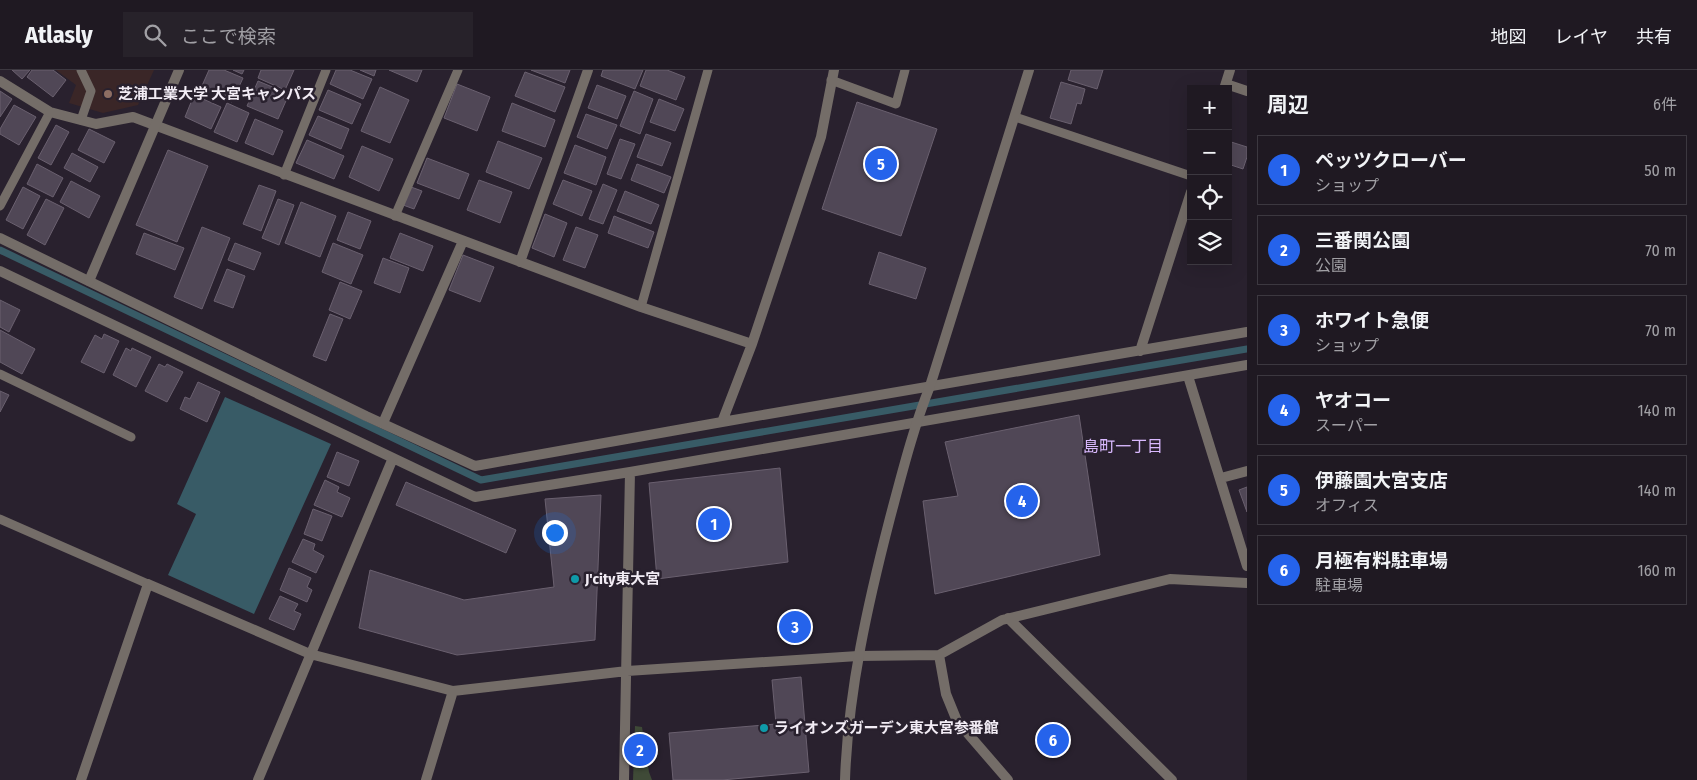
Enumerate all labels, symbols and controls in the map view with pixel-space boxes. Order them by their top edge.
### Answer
search box [123,12,473,57]
text: Atlasly [25,21,93,49]
icon: search [141,21,169,49]
text: ここで検索 [181,25,276,48]
text: 地図 [1491,26,1527,48]
text: レイヤ [1555,26,1608,48]
text: 共有 [1636,26,1672,48]
place label: 芝浦工業大学 大宮キャンパス [118,85,316,103]
map controls [1187,85,1232,265]
button: + [1187,85,1232,130]
marker: 芝浦工業大学 大宮キャンパス [102,88,114,100]
text: 周辺 [1267,92,1309,118]
text: 6件 [1653,95,1677,114]
button: − [1187,130,1232,175]
pin: 5 [865,145,897,183]
text: ペッツクローバー [1315,149,1467,172]
text: 1 [1281,161,1287,180]
text: 50 m [1644,161,1676,180]
button: locate [1187,175,1232,220]
text: ショップ [1315,176,1379,195]
button: layers [1187,220,1232,265]
text: 三番関公園 [1315,229,1410,252]
text: 2 [1280,241,1288,260]
text: 70 m [1645,241,1676,260]
text: 公園 [1315,256,1347,275]
text: ホワイト急便 [1315,309,1429,332]
text: 3 [1280,321,1288,340]
text: 70 m [1645,321,1676,340]
text: ショップ [1315,336,1379,355]
text: ヤオコー [1315,389,1391,412]
text: 4 [1280,401,1288,420]
text: 140 m [1638,401,1676,420]
text: スーパー [1315,416,1379,435]
district label: 島町一丁目 [1083,437,1163,456]
text: 伊藤園大宮支店 [1315,469,1448,492]
text: 5 [1280,481,1288,500]
text: 140 m [1638,481,1676,500]
pin: 4 [1006,482,1038,520]
text: オフィス [1315,496,1379,515]
pin: 1 [698,505,730,543]
your location [542,520,568,546]
text: 月極有料駐車場 [1315,549,1448,572]
text: 6 [1280,561,1288,580]
text: 160 m [1637,561,1676,580]
place label: J'city東大宮 [584,570,660,588]
marker: J'city東大宮 [569,573,581,585]
text: 駐車場 [1315,576,1363,595]
pin: 3 [779,608,811,646]
place label: ライオンズガーデン東大宮参番館 [774,719,999,737]
pin: 6 [1037,721,1069,759]
marker: ライオンズガーデン東大宮参番館 [758,722,770,734]
pin: 2 [624,731,656,769]

